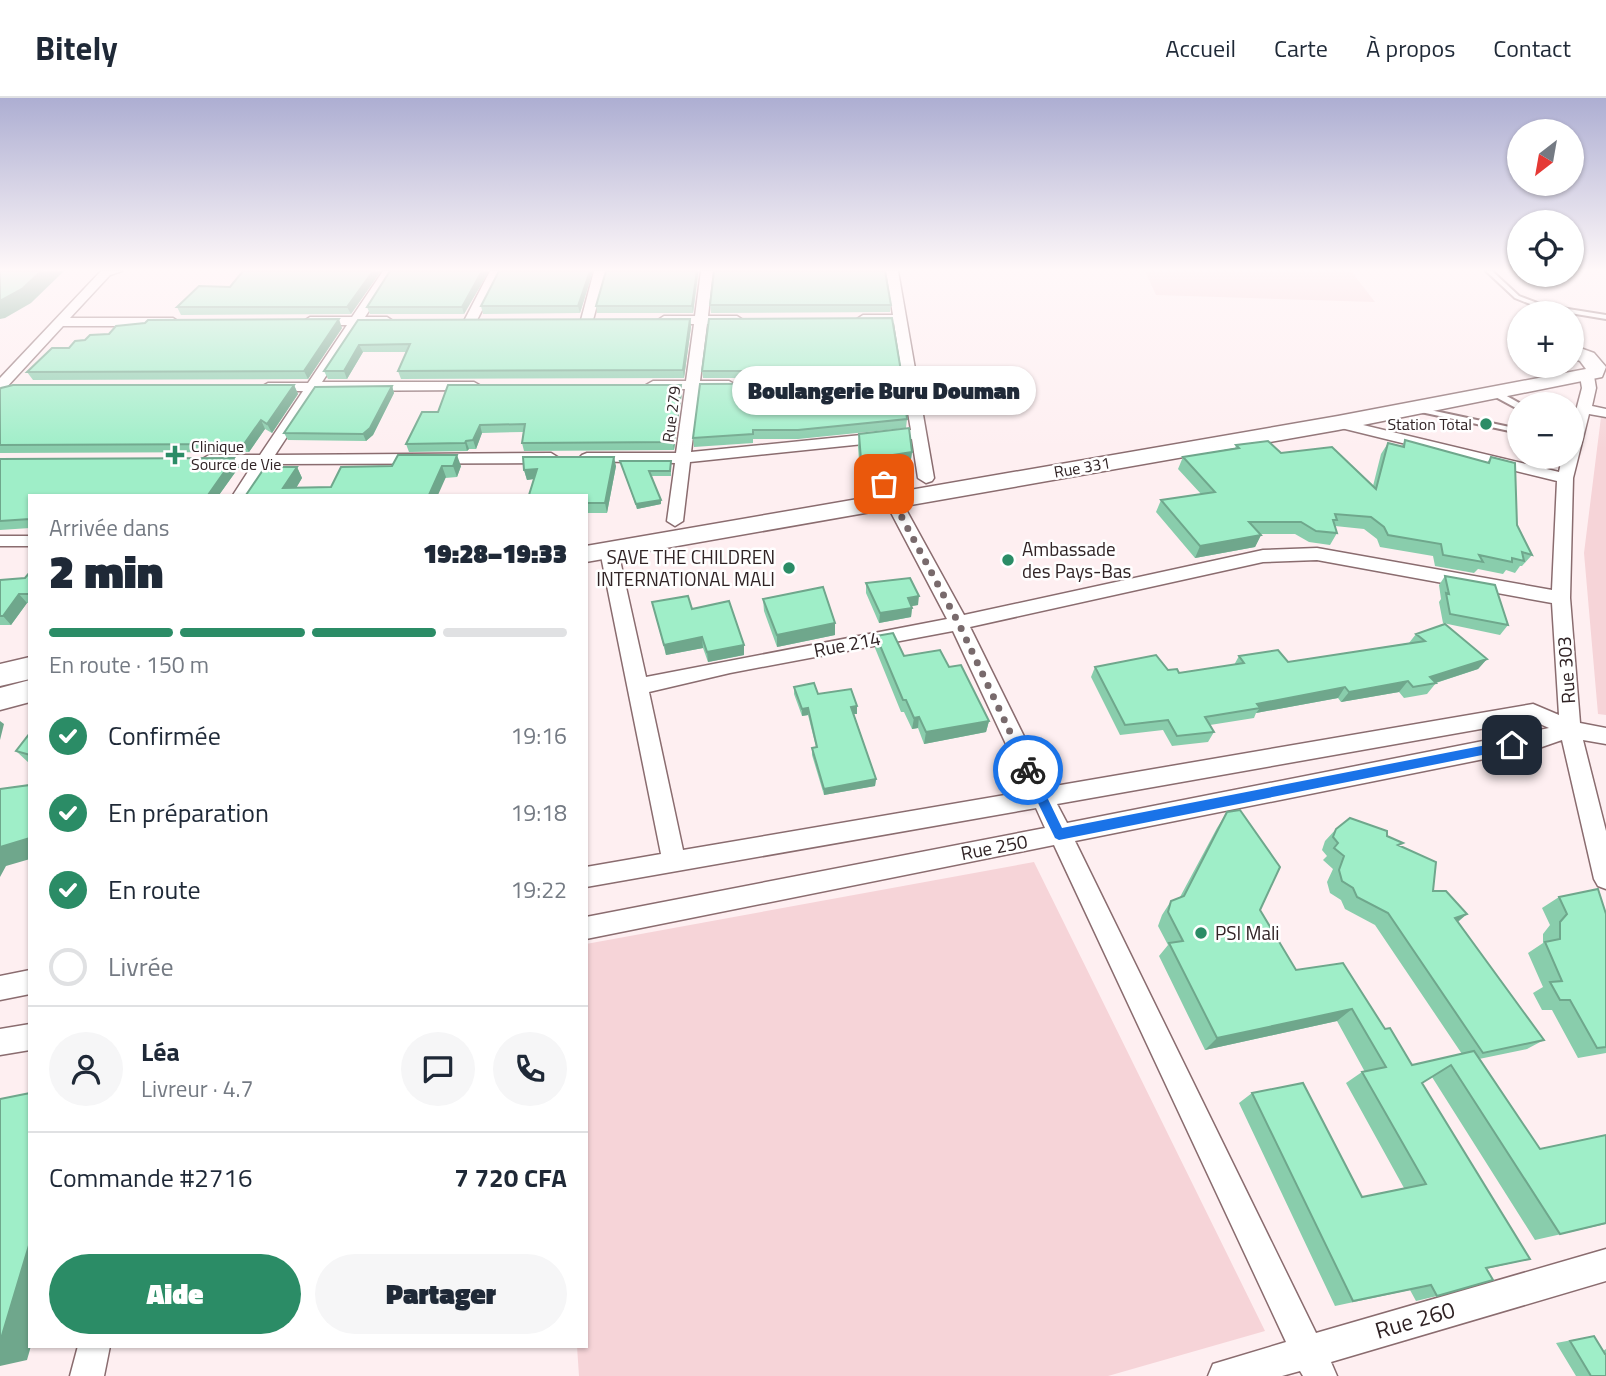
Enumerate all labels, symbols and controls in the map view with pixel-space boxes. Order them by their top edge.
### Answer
text: Bitely [35,23,118,73]
text: Accueil [1165,30,1236,66]
text: Carte [1274,30,1328,66]
text: À propos [1366,30,1455,66]
text: Contact [1493,30,1571,66]
north arrow [1507,119,1584,196]
map controls [1507,119,1584,469]
button: locate [1507,210,1584,287]
button: + [1507,301,1584,378]
callout: Boulangerie Buru Douman [732,365,1036,414]
text: Boulangerie Buru Douman [748,373,1020,408]
street label: Rue 279 [656,384,686,444]
button: − [1507,392,1584,469]
place label: Station Total [1387,412,1472,436]
marker: Station Total [1478,416,1494,432]
place label: Clinique Source de Vie [191,434,281,476]
marker: Clinique Source de Vie [165,445,185,465]
street label: Rue 331 [1052,450,1112,484]
pin [854,454,914,514]
icon: bag [865,465,903,503]
text: Arrivée dans [49,510,170,545]
text: 19:28–19:33 [423,534,567,573]
place label: Ambassade des Pays-Bas [1022,534,1131,585]
text: 2 min [49,536,163,606]
place label: SAVE THE CHILDREN INTERNATIONAL MALI [596,542,775,593]
marker: Ambassade des Pays-Bas [1000,552,1016,568]
marker: SAVE THE CHILDREN INTERNATIONAL MALI [781,560,797,576]
street label: Rue 214 [811,623,883,664]
street label: Rue 303 [1549,635,1582,705]
text: En route · 150 m [49,647,209,682]
pin [1482,715,1542,775]
text: Confirmée [108,716,221,755]
icon: check [49,717,87,755]
text: 19:16 [510,718,567,753]
icon: home [1493,726,1531,764]
courier [993,735,1063,805]
icon: bike [1009,751,1047,789]
text: En préparation [108,793,269,832]
icon: check [49,794,87,832]
text: 19:18 [510,795,567,830]
street label: Rue 250 [958,826,1030,867]
text: En route [108,870,201,909]
icon: check [49,871,87,909]
text: 19:22 [510,872,567,907]
place label: PSI Mali [1215,918,1279,947]
marker: PSI Mali [1193,925,1209,941]
text: Livrée [108,947,174,986]
button: person [49,1032,123,1106]
text: Léa [141,1032,180,1071]
button: chat [401,1032,475,1106]
button: phone [493,1032,567,1106]
text: Livreur · 4.7 [141,1071,253,1106]
text: Commande #2716 [49,1158,252,1197]
text: 7 720 CFA [454,1158,567,1197]
button: Aide [49,1254,301,1334]
button: Partager [315,1254,567,1334]
street label: Rue 260 [1371,1291,1459,1348]

